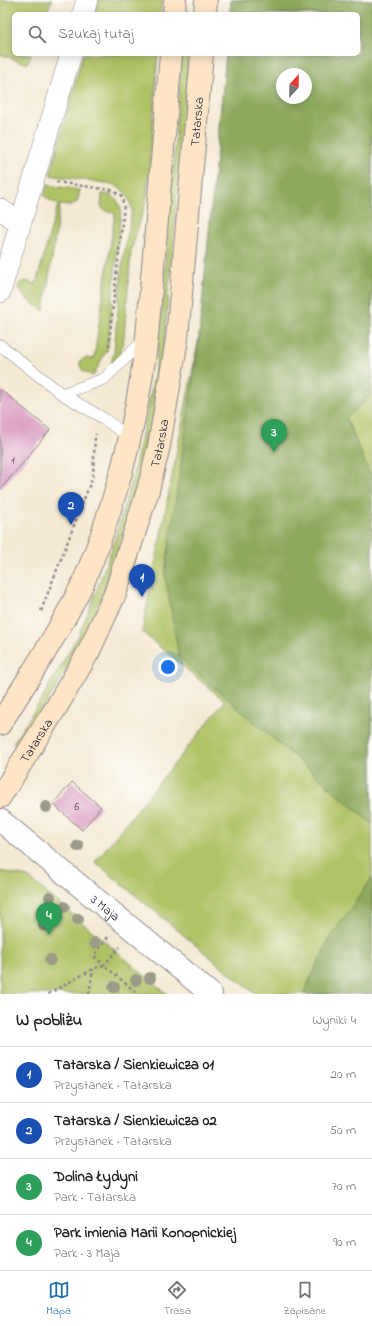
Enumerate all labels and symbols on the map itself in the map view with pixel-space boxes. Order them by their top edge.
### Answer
north arrow [276,68,312,104]
street label: Tatarska [186,96,209,147]
street label: Tatarska [146,418,174,470]
pin: 3 [261,419,287,452]
house number: 1 [11,453,15,469]
pin: 2 [58,492,84,525]
pin: 1 [129,564,155,597]
your location [158,657,178,677]
street label: Tatarska [16,715,58,767]
house number: 6 [75,799,80,815]
street label: 3 Maja [86,890,124,926]
pin: 4 [36,902,62,935]

